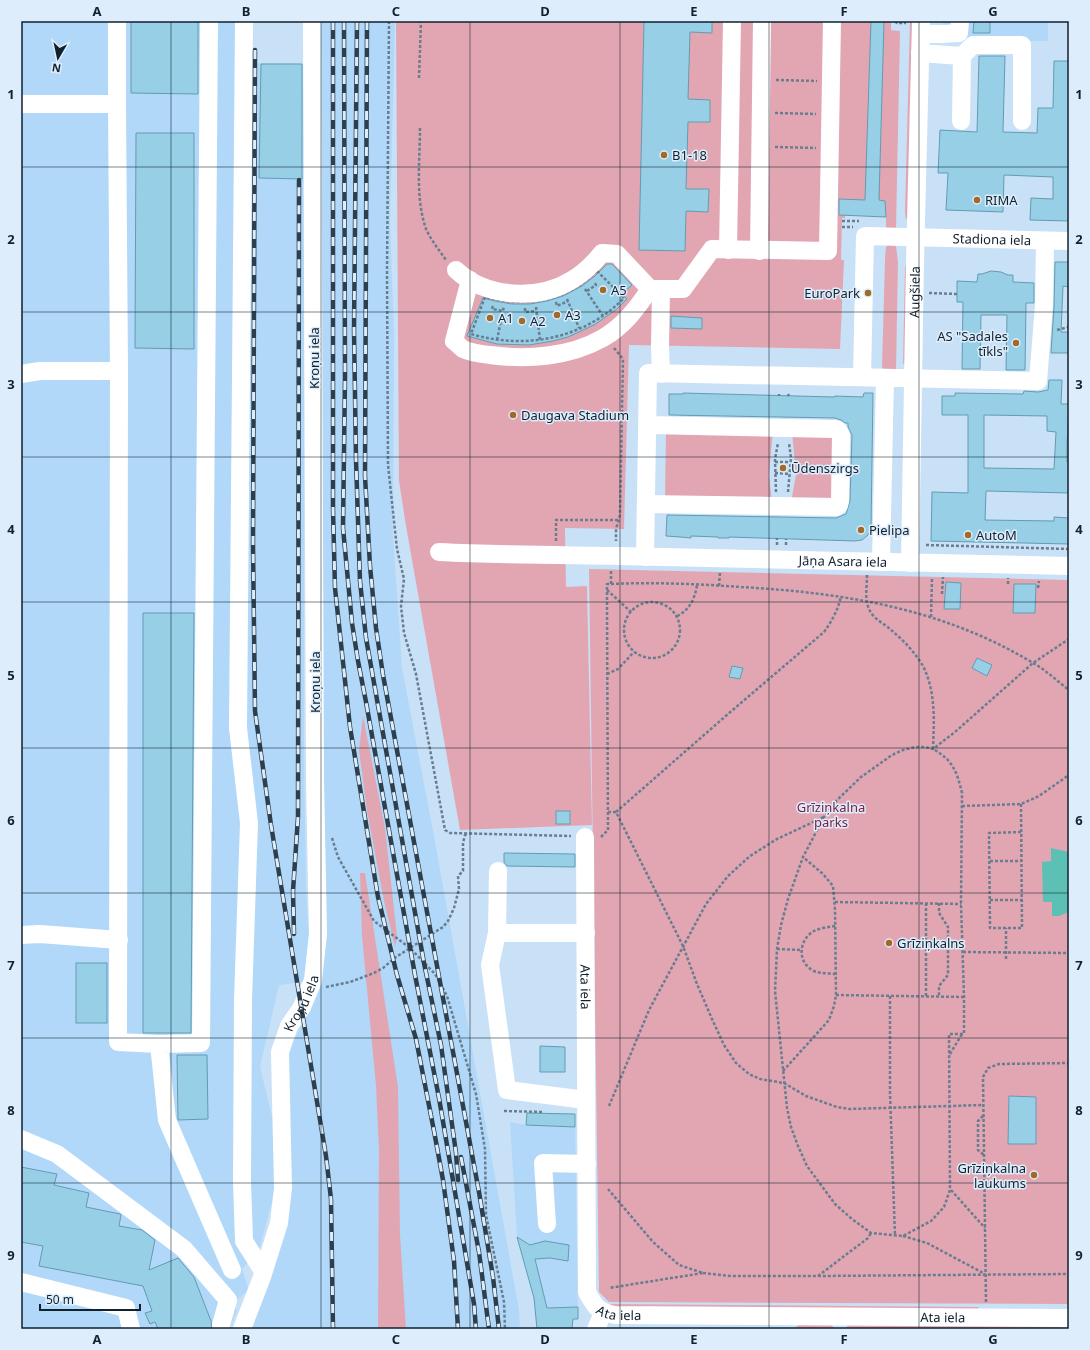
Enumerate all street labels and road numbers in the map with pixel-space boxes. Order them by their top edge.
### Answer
street label: Stadiona iela [952,229,1031,249]
street label: Augšiela [905,266,924,318]
street label: Kroņu iela [305,327,323,389]
street label: Jāņa Asara iela [796,551,887,571]
street label: Kroņu iela [306,651,324,713]
street label: Ata iela [577,964,595,1010]
street label: Kroņu iela [279,974,322,1034]
street label: Ata iela [593,1301,641,1324]
street label: Ata iela [920,1308,965,1326]

